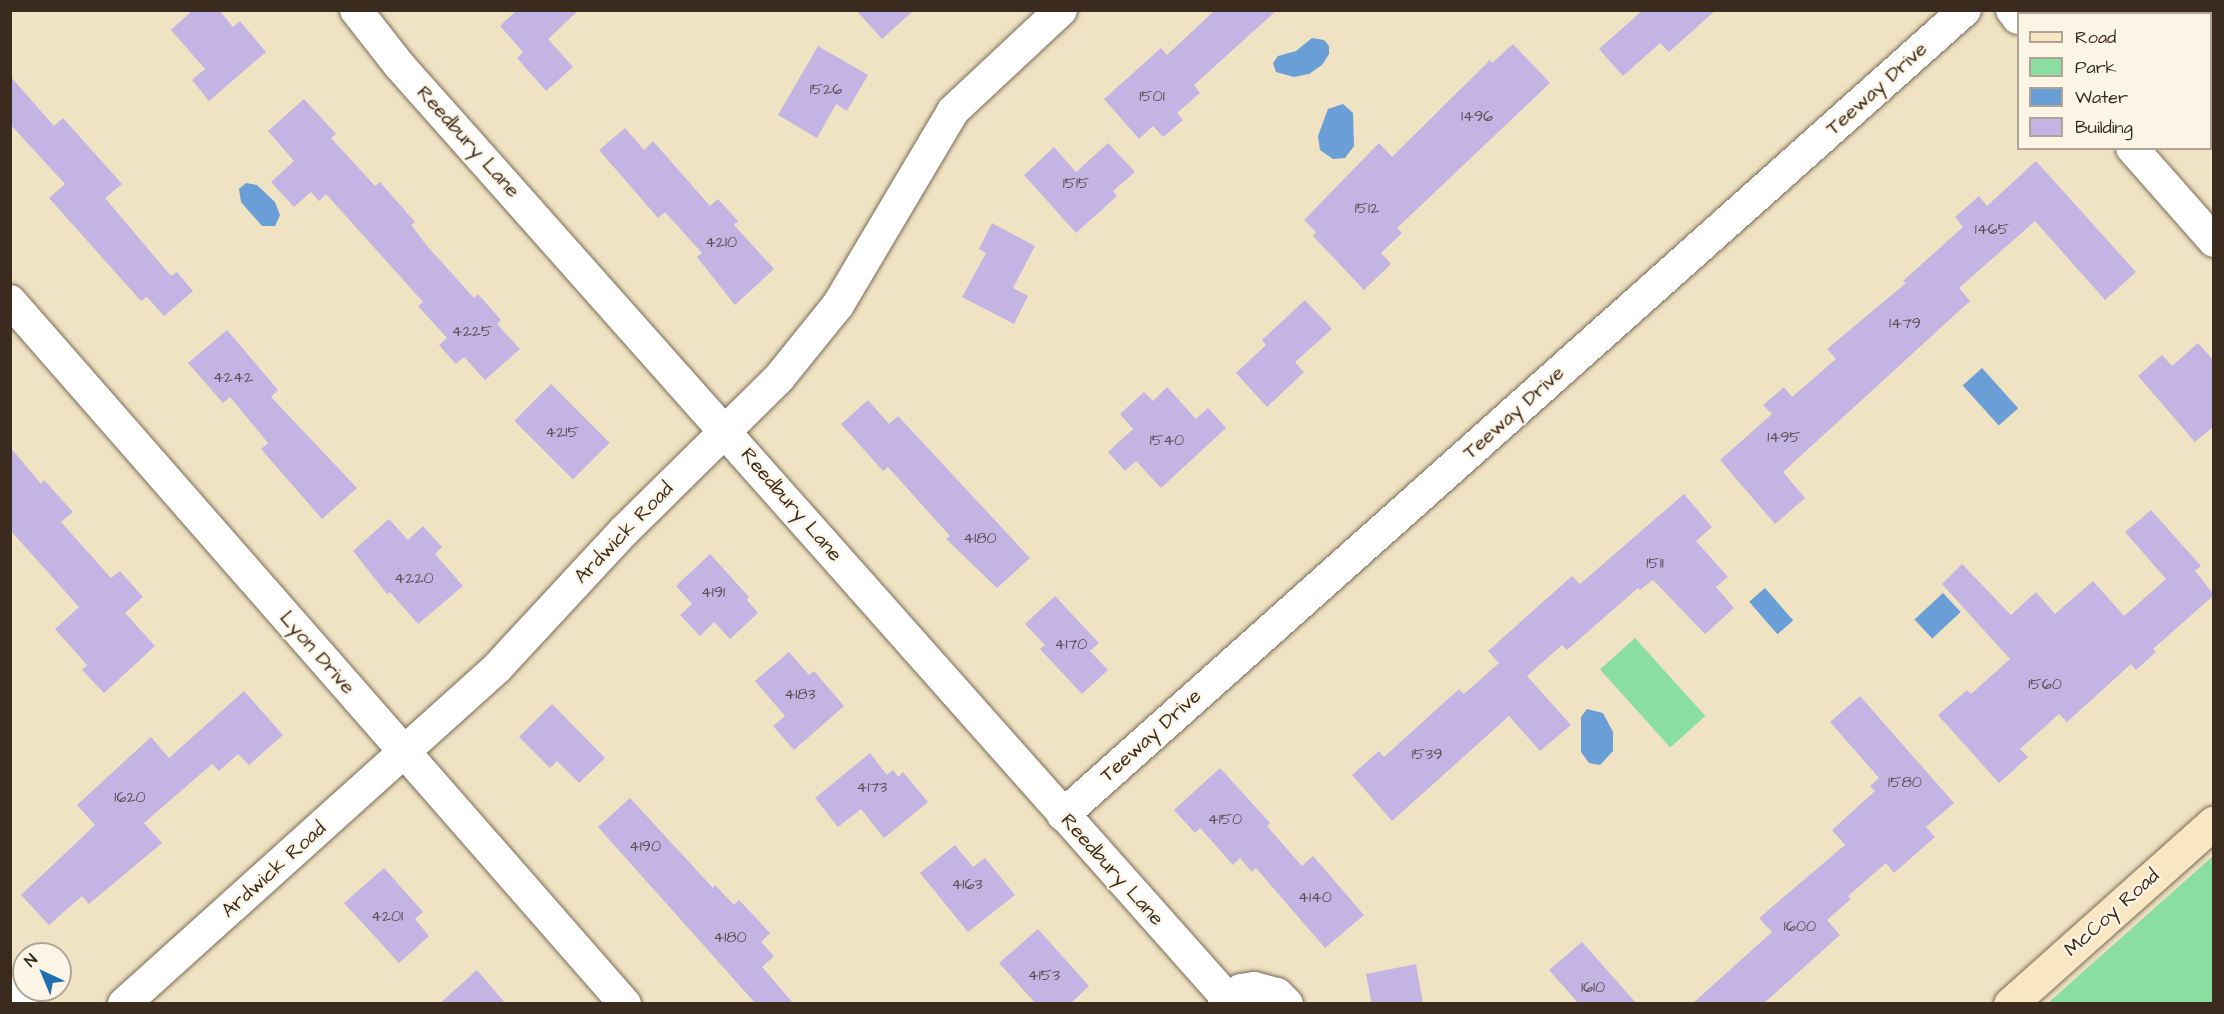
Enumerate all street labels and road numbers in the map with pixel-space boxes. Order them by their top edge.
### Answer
street label: Teeway Drive [1822,37,1932,141]
street label: Reedbury Lane [411,81,525,203]
street label: Teeway Drive [1459,361,1569,465]
street label: Reedbury Lane [735,443,847,567]
street label: Ardwick Road [569,477,679,589]
street label: Lyon Drive [274,607,360,699]
street label: Teeway Drive [1096,684,1206,788]
street label: Reedbury Lane [1055,809,1169,931]
street label: Ardwick Road [217,817,331,923]
street label: McCoy Road [2060,864,2164,962]

